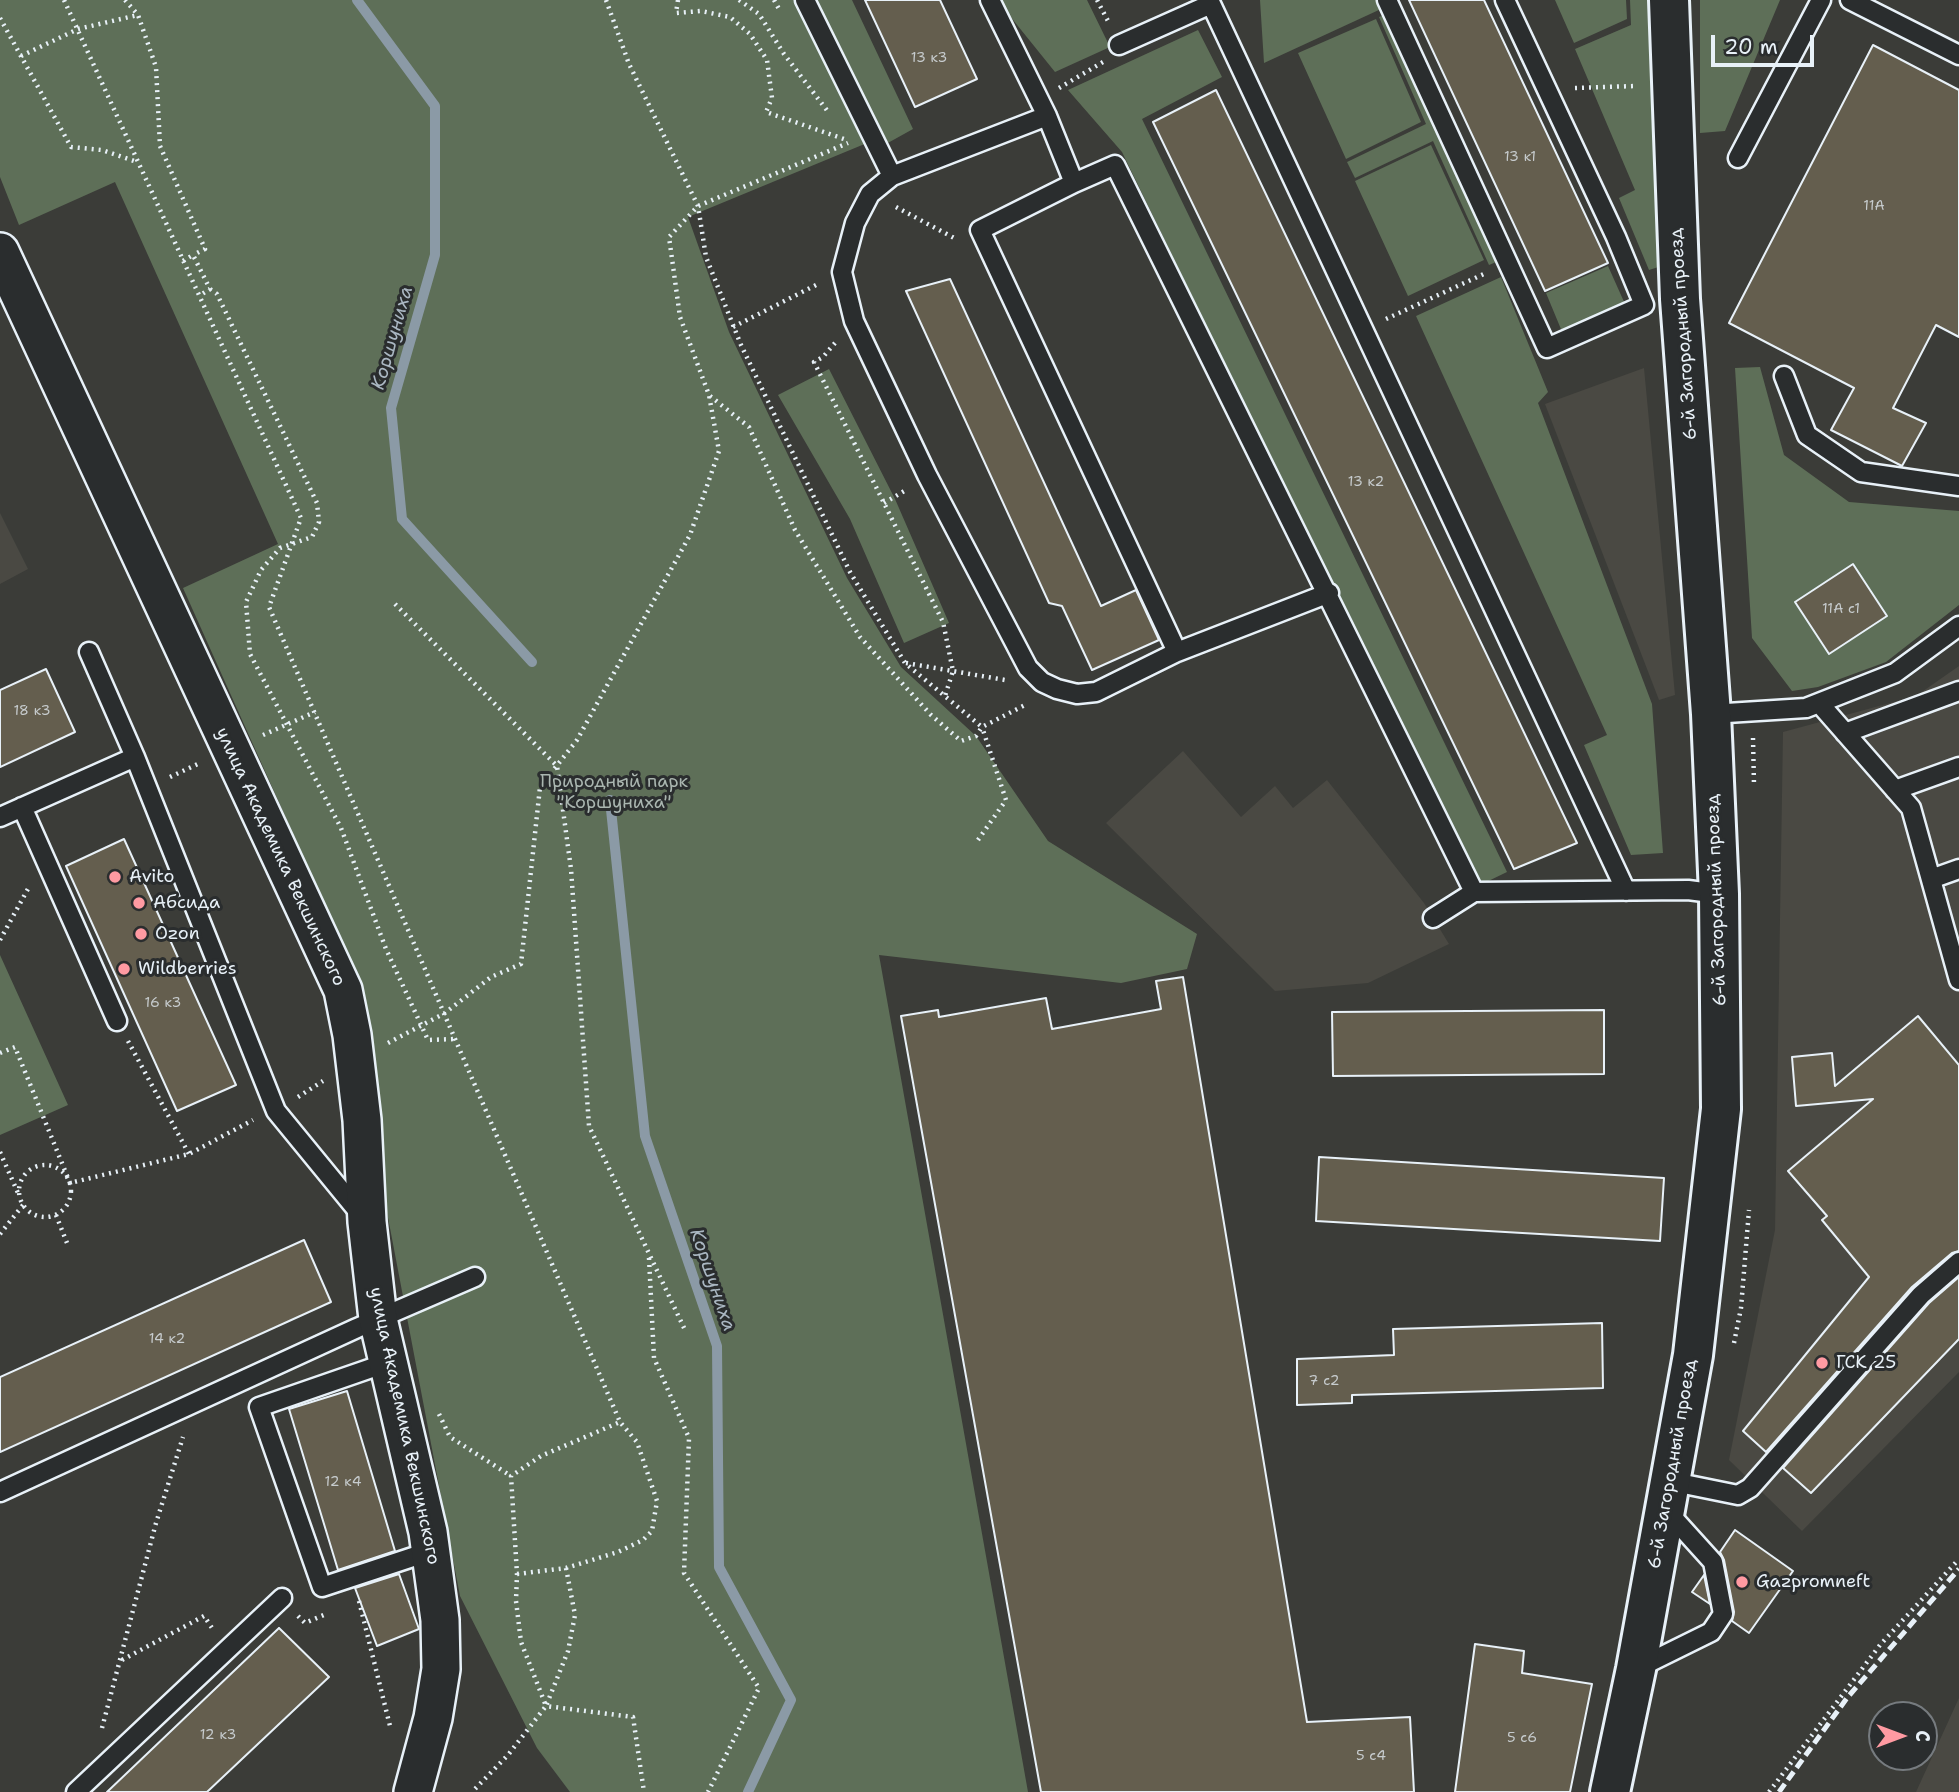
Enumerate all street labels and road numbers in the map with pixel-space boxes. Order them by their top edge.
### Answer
street label: 6-й Загородный проезд [1666,227,1702,441]
street label: улица Академика Векшинского [210,724,350,990]
street label: 6-й Загородный проезд [1702,793,1732,1007]
street label: улица Академика Векшинского [364,1285,444,1567]
street label: 6-й Загородный проезд [1644,1357,1702,1571]

